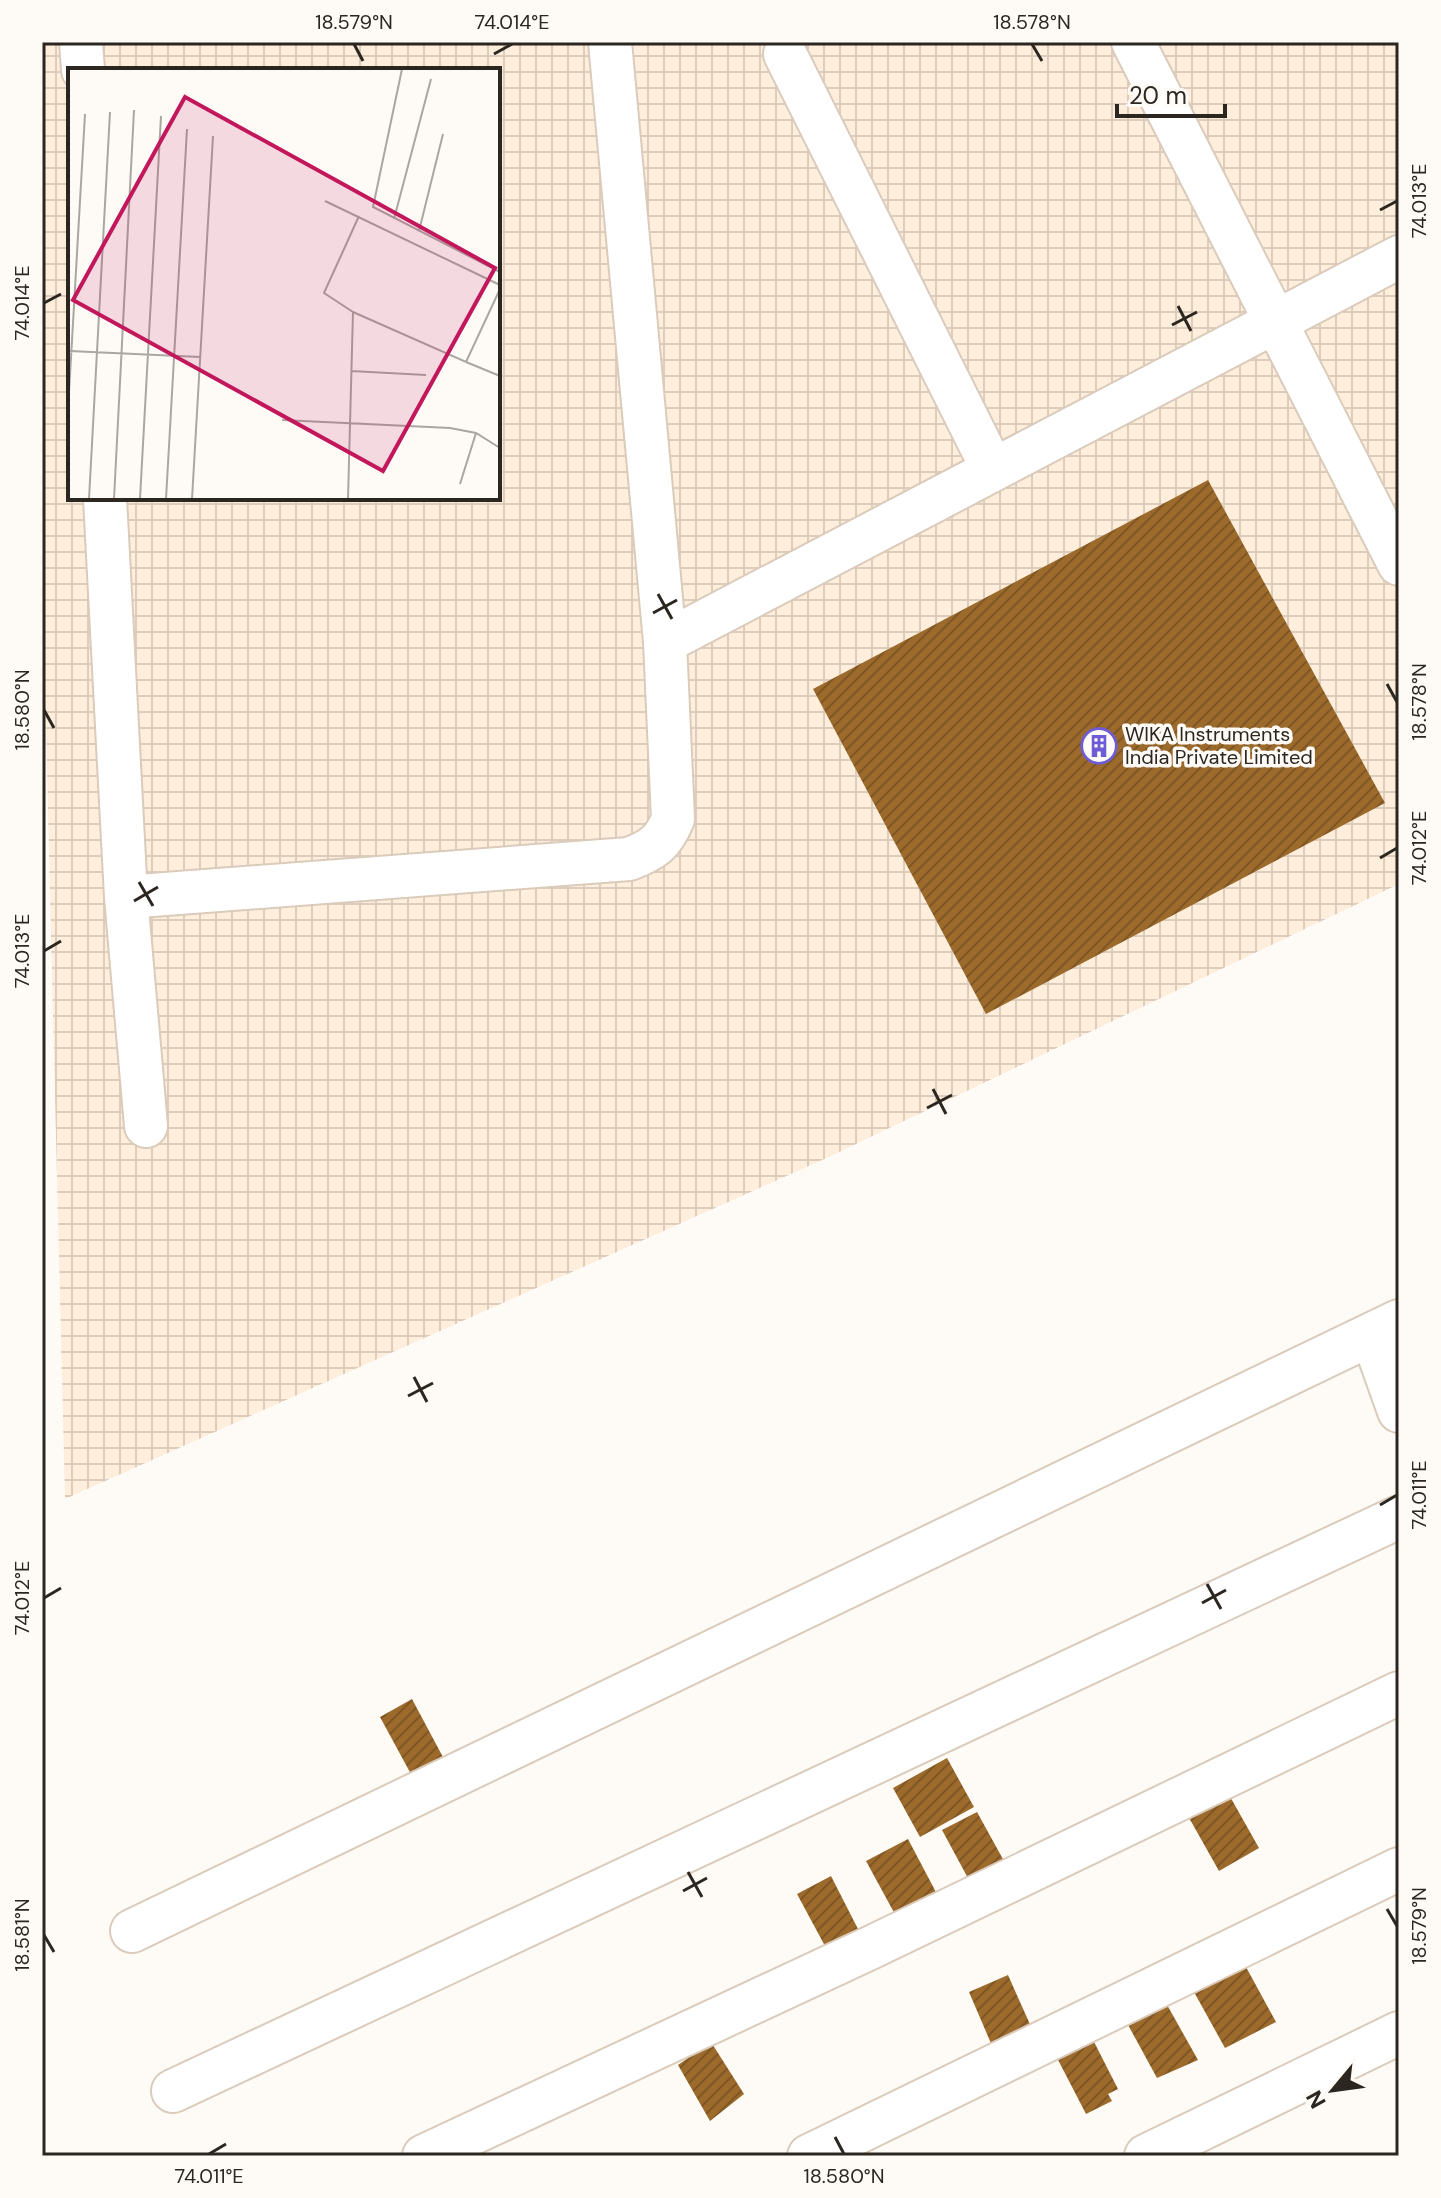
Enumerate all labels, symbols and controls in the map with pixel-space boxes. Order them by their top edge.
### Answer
text: 18.579°N [315,9,393,35]
text: 74.014°E [474,9,550,35]
text: 18.578°N [993,9,1071,35]
inset map [68,68,500,500]
scale bar [1117,68,1225,118]
text: 20 m [1129,80,1187,111]
text: 74.013°E [1406,164,1432,238]
text: 74.014°E [9,265,35,341]
text: 18.578°N [1406,663,1432,741]
text: 18.580°N [9,669,35,751]
place label: WIKA Instruments India Private Limited [1125,721,1313,770]
building icon: WIKA Instruments India Private Limited [1080,727,1118,765]
text: 74.012°E [1406,811,1432,885]
text: 74.013°E [9,914,35,988]
text: 74.011°E [1406,1460,1432,1530]
text: 74.012°E [9,1561,35,1635]
text: 18.579°N [1406,1887,1432,1965]
text: 18.581°N [9,1898,35,1972]
north arrow [1293,2050,1373,2130]
text: N [1299,2085,1333,2114]
text: 74.011°E [174,2163,244,2189]
text: 18.580°N [803,2163,885,2189]

